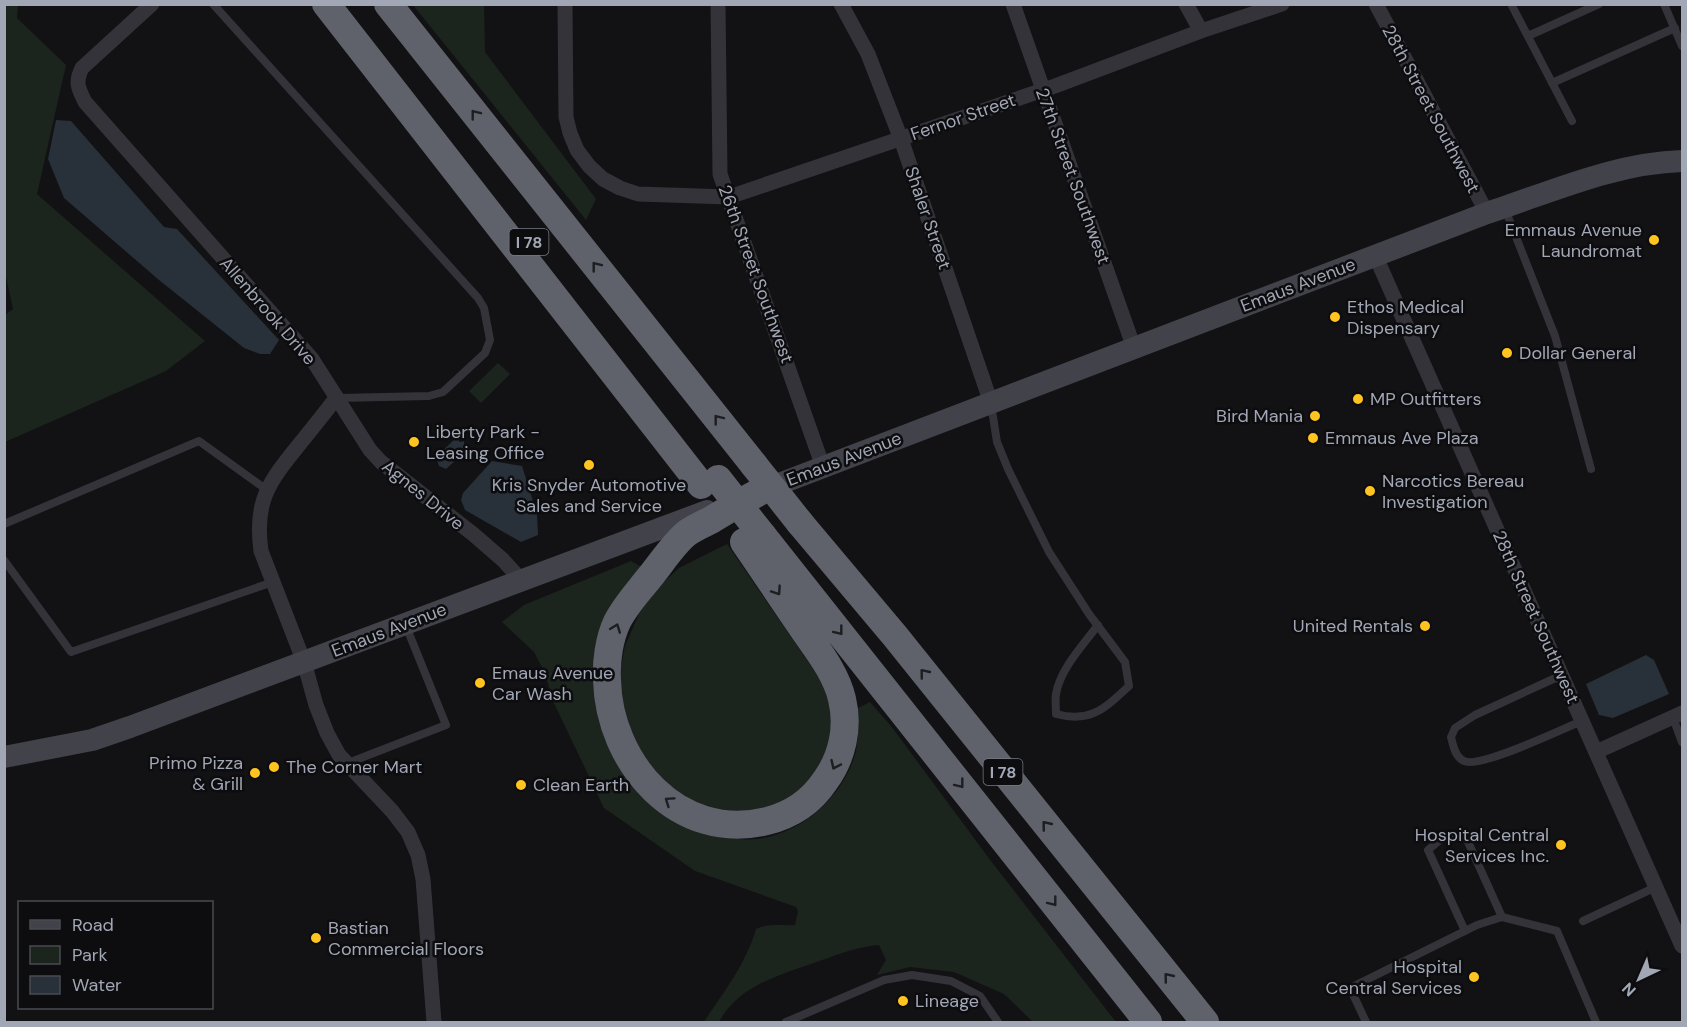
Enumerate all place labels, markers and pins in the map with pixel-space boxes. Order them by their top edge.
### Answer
place label: Emmaus Avenue Laundromat [1505,218,1642,263]
marker: Emmaus Avenue Laundromat [1647,233,1661,247]
place label: Ethos Medical Dispensary [1347,295,1464,340]
marker: Ethos Medical Dispensary [1328,310,1342,324]
place label: Dollar General [1519,341,1636,365]
marker: Dollar General [1500,346,1514,360]
place label: MP Outfitters [1370,387,1482,411]
marker: MP Outfitters [1351,392,1365,406]
place label: Bird Mania [1216,404,1303,428]
marker: Bird Mania [1308,409,1322,423]
place label: Liberty Park - Leasing Office [426,420,544,465]
place label: Emmaus Ave Plaza [1325,426,1479,450]
marker: Emmaus Ave Plaza [1306,431,1320,445]
marker: Liberty Park - Leasing Office [407,435,421,449]
marker: Kris Snyder Automotive Sales and Service [582,458,596,472]
place label: Narcotics Bereau Investigation [1382,469,1524,514]
place label: Kris Snyder Automotive Sales and Service [492,473,686,518]
marker: Narcotics Bereau Investigation [1363,484,1377,498]
place label: United Rentals [1293,614,1413,638]
marker: United Rentals [1418,619,1432,633]
place label: Emaus Avenue Car Wash [492,661,613,706]
marker: Emaus Avenue Car Wash [473,676,487,690]
place label: Primo Pizza & Grill [149,751,243,796]
place label: The Corner Mart [286,755,422,779]
marker: The Corner Mart [267,760,281,774]
marker: Primo Pizza & Grill [248,766,262,780]
place label: Clean Earth [533,773,629,797]
marker: Clean Earth [514,778,528,792]
place label: Hospital Central Services Inc. [1415,823,1549,868]
marker: Hospital Central Services Inc. [1554,838,1568,852]
place label: Bastian Commercial Floors [328,916,484,961]
marker: Bastian Commercial Floors [309,931,323,945]
place label: Hospital Central Services [1326,955,1462,1000]
marker: Hospital Central Services [1467,970,1481,984]
place label: Lineage [915,989,979,1013]
marker: Lineage [896,994,910,1008]

